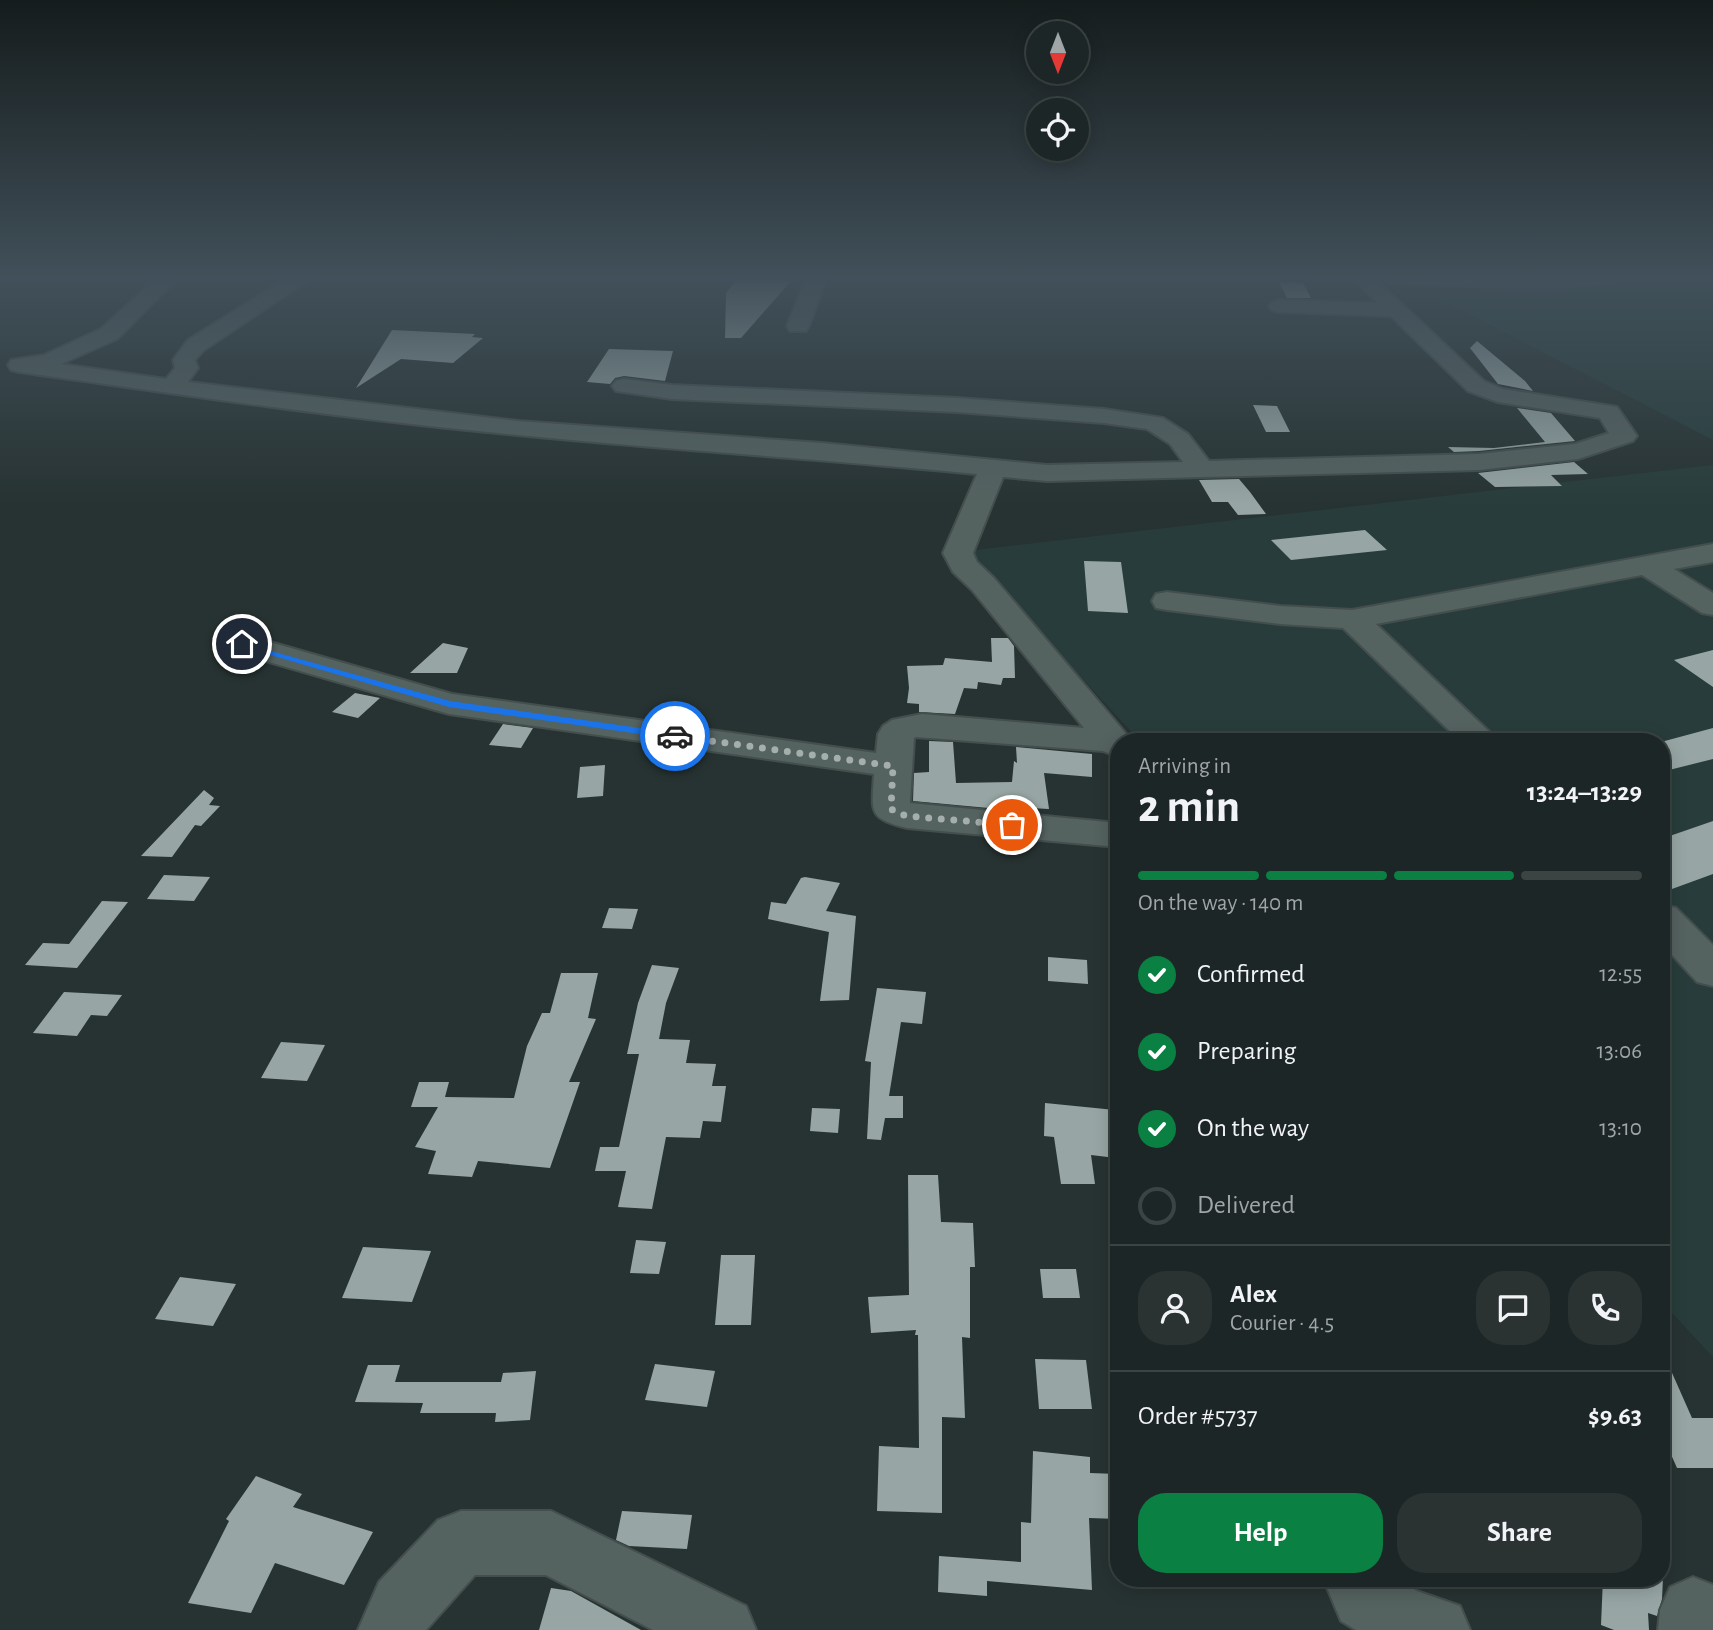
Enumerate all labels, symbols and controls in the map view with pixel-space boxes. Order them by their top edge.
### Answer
north arrow [1026,21,1088,84]
map controls [1026,21,1089,161]
button: locate [1026,98,1089,161]
pin [212,614,272,674]
icon: home [223,625,261,663]
courier [640,701,710,771]
icon: car [656,717,694,755]
text: Arriving in [1138,755,1231,778]
text: 13:24–13:29 [1527,779,1642,805]
text: 2 min [1138,784,1240,830]
pin [982,795,1042,855]
icon: bag [993,806,1031,844]
text: On the way · 140 m [1138,892,1303,915]
icon: check [1138,956,1176,994]
text: Confirmed [1197,961,1305,987]
text: 12:55 [1599,963,1642,986]
icon: check [1138,1033,1176,1071]
text: Preparing [1197,1038,1296,1064]
text: 13:06 [1596,1040,1642,1063]
icon: check [1138,1110,1176,1148]
text: On the way [1197,1115,1309,1141]
text: 13:10 [1599,1117,1642,1140]
text: Delivered [1197,1192,1295,1218]
button: person [1138,1271,1212,1345]
button: chat [1476,1271,1550,1345]
button: phone [1568,1271,1642,1345]
text: Alex [1230,1281,1277,1307]
text: Courier · 4.5 [1230,1312,1334,1335]
text: Order #5737 [1138,1403,1258,1429]
text: $9.63 [1588,1403,1642,1429]
button: Help [1138,1493,1383,1573]
button: Share [1397,1493,1642,1573]

